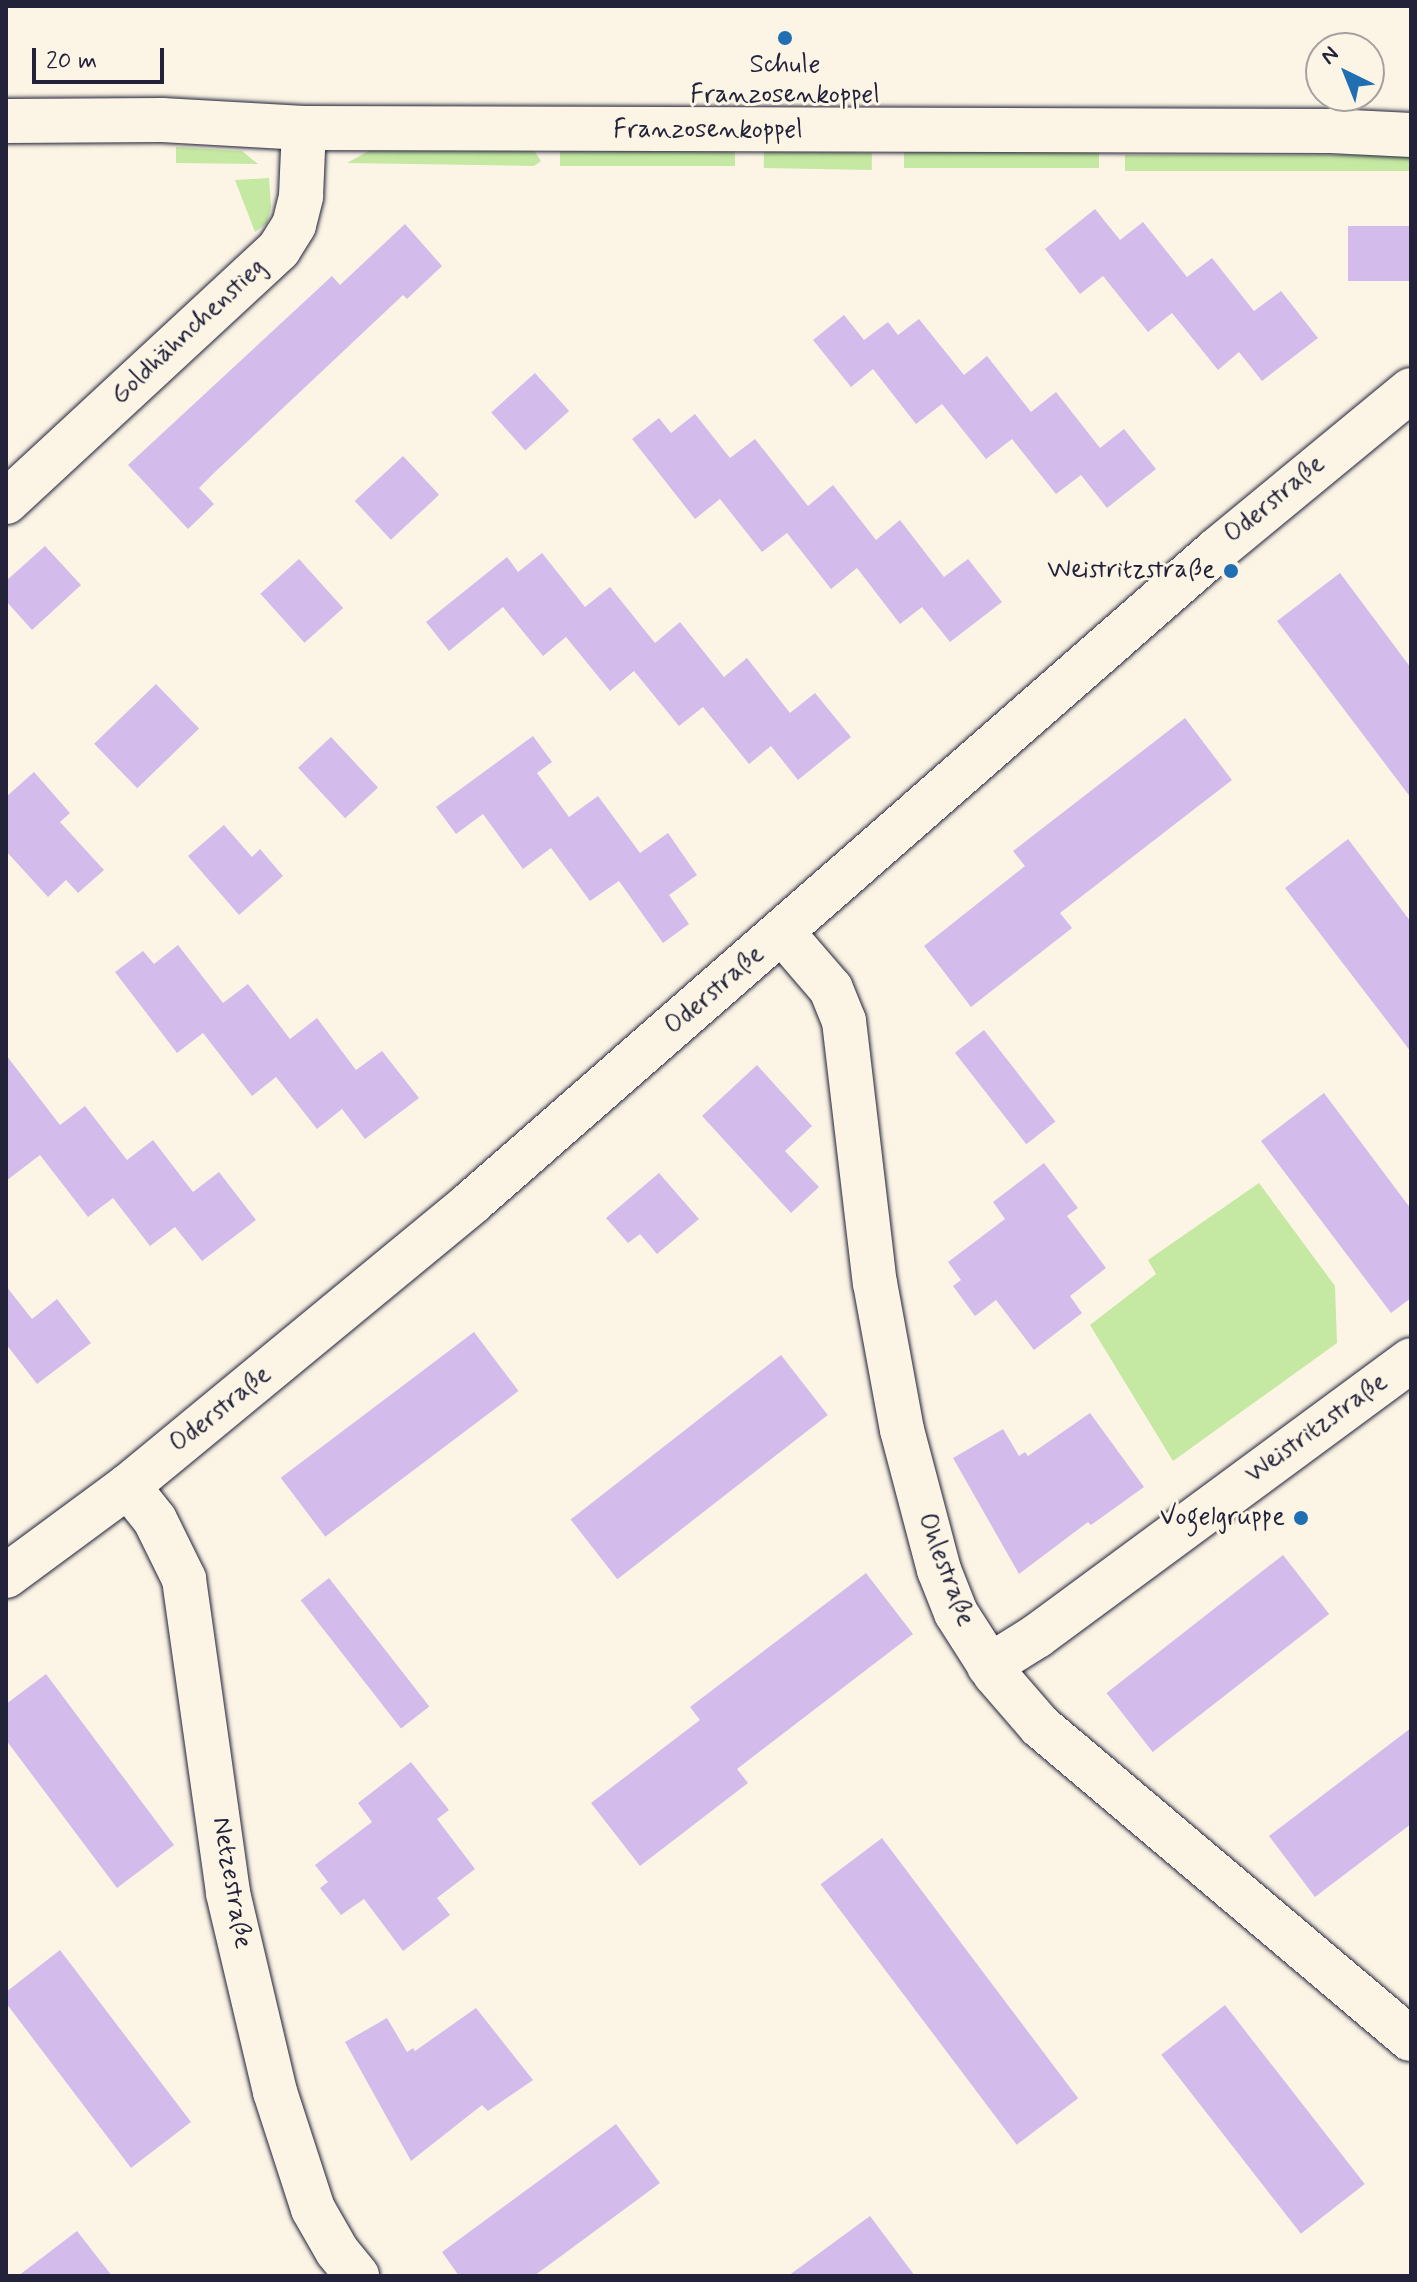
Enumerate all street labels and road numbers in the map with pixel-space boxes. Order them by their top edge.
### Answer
street label: Franzosenkoppel [613,115,803,147]
street label: Goldhähnchenstieg [105,252,273,412]
street label: Oderstraße [1219,449,1331,551]
street label: Oderstraße [659,939,771,1043]
street label: Oderstraße [164,1360,278,1460]
street label: Weistritzstraße [1240,1367,1394,1491]
street label: Ohlestraße [909,1509,981,1631]
street label: Netzestraße [204,1815,258,1951]

